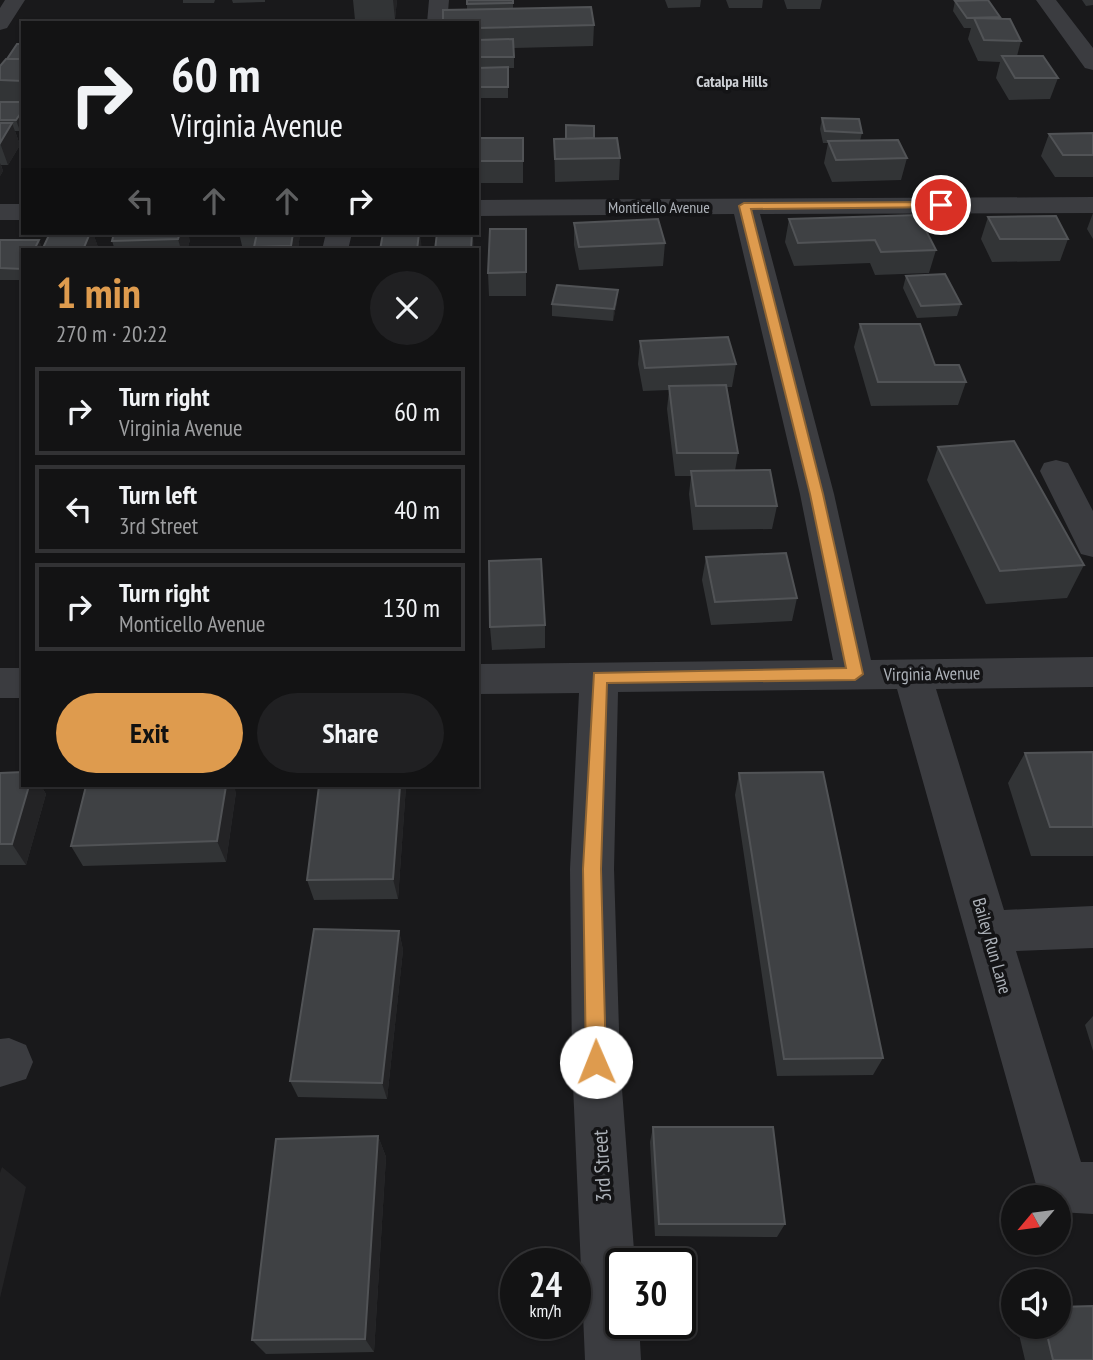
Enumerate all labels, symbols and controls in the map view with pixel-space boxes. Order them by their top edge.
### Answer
text: 60 m [171,42,260,106]
icon: right [56,49,147,140]
district label: Catalpa Hills [696,71,768,91]
text: Virginia Avenue [171,104,343,146]
pin [911,175,971,235]
icon: left [122,182,160,220]
icon: ahead [195,182,233,220]
icon: ahead [268,182,306,220]
icon: right [341,182,379,220]
icon: arrive [922,186,960,224]
street label: Monticello Avenue [608,197,710,217]
text: 1 min [56,265,141,320]
button: close [370,271,444,345]
text: 270 m · 20:22 [56,319,168,348]
text: Turn right [119,380,210,413]
icon: right [60,392,98,430]
text: 60 m [394,395,440,428]
text: Virginia Avenue [119,413,243,442]
text: Turn left [119,478,197,511]
icon: left [60,490,98,528]
text: 40 m [394,493,440,526]
text: 3rd Street [119,511,198,540]
text: Turn right [119,576,210,609]
icon: right [60,588,98,626]
text: 130 m [382,591,440,624]
text: Monticello Avenue [119,609,265,638]
street label: Virginia Avenue [882,661,981,686]
button: Exit [56,693,243,773]
button: Share [257,693,444,773]
street label: Bailey Run Lane [968,895,1017,997]
position arrow [559,1025,633,1099]
street label: 3rd Street [586,1129,617,1203]
north arrow [1001,1185,1071,1255]
map controls [1001,1185,1071,1339]
speed limit sign: 30 [605,1248,696,1339]
text: 24 [529,1261,562,1307]
button: sound [1001,1269,1071,1339]
text: km/h [530,1299,561,1322]

